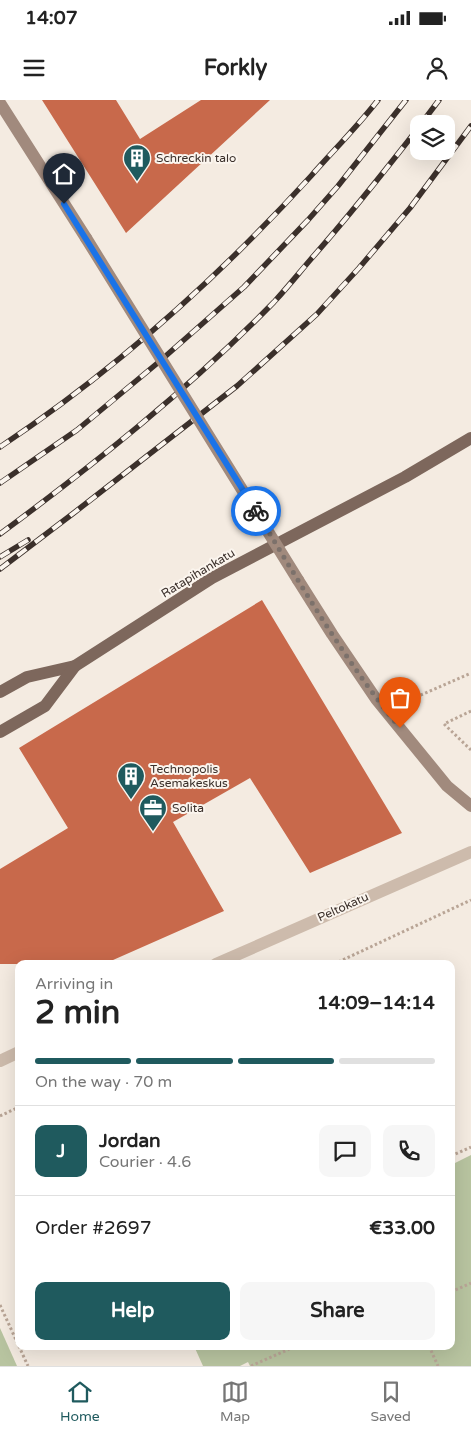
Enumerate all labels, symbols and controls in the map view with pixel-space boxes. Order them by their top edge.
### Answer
text: 14:07 [25,7,78,29]
icon: menu [20,54,48,82]
icon: person [423,54,451,82]
text: Forkly [204,55,267,81]
map controls [410,115,455,160]
button: layers [410,115,455,160]
building icon: Schreckin talo [122,143,152,182]
place label: Schreckin talo [156,151,236,165]
pin [43,153,85,204]
icon: home [50,160,78,188]
courier [231,486,281,536]
icon: bike [242,497,270,525]
street label: Ratapihankatu [159,546,237,600]
pin [379,677,421,728]
icon: bag [386,684,414,712]
building icon: Technopolis Asemakeskus [116,761,146,800]
place label: Technopolis Asemakeskus [150,762,228,790]
office icon: Solita [138,793,168,832]
place label: Solita [172,801,204,815]
street label: Peltokatu [315,890,371,924]
text: Arriving in [35,974,113,994]
text: 14:09–14:14 [317,992,435,1014]
text: 2 min [35,994,120,1032]
text: On the way · 70 m [35,1072,172,1092]
button: chat [319,1125,371,1177]
button: phone [383,1125,435,1177]
text: Jordan [99,1130,161,1152]
text: J [57,1140,65,1162]
text: Courier · 4.6 [99,1152,191,1172]
text: Order #2697 [35,1217,152,1239]
text: €33.00 [369,1217,435,1239]
button: Help [35,1282,230,1340]
button: Share [240,1282,435,1340]
tab: Home [60,1378,100,1425]
tab: Map [220,1378,250,1425]
tab: Saved [370,1378,411,1425]

